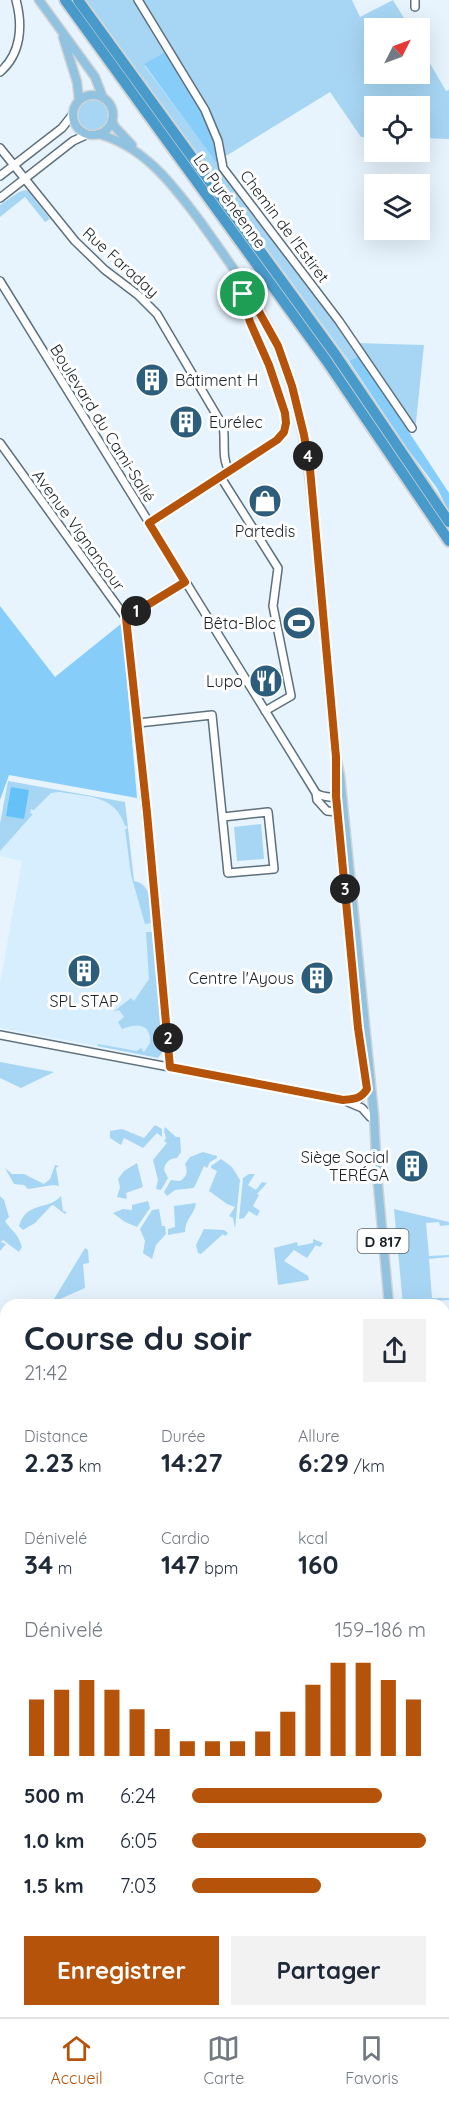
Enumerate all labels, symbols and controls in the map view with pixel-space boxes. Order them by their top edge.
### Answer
north arrow [364,18,430,84]
map controls [364,18,430,240]
button: locate [364,96,430,162]
street label: La Pyrénéenne [189,150,271,252]
street label: Chemin de l'Estiret [236,166,334,286]
button: layers [364,174,430,240]
street label: Rue Faraday [79,223,163,301]
pin [217,268,268,319]
icon: arrive [226,277,259,310]
street label: Boulevard du Cami-Salié [46,340,160,506]
building icon: Bâtiment H [134,362,170,398]
place label: Bâtiment H [175,370,258,390]
building icon: Eurélec [168,404,204,440]
place label: Eurélec [209,412,263,432]
pin: 4 [293,441,323,471]
text: 4 [303,446,313,466]
street label: Avenue Vignancour [28,466,130,594]
shop icon: Partedis [247,483,283,519]
place label: Partedis [235,521,295,541]
pin: 1 [121,596,151,626]
text: 1 [133,601,139,621]
sports icon: Bêta-Bloc [281,605,317,641]
place label: Bêta-Bloc [203,613,276,633]
restaurant icon: Lupo [248,663,284,699]
place label: Lupo [206,671,243,691]
pin: 3 [330,874,360,904]
text: 3 [341,879,349,899]
building icon: SPL STAP [66,953,102,989]
building icon: Centre l'Ayous [299,960,335,996]
place label: Centre l'Ayous [189,968,294,988]
place label: SPL STAP [49,991,119,1011]
pin: 2 [153,1023,183,1053]
text: 2 [163,1028,173,1048]
place label: Siège Social TERÉGA [301,1147,389,1185]
building icon: Siège Social TERÉGA [394,1148,430,1184]
road number: D 817 [358,1229,409,1253]
text: Course du soir [24,1317,252,1358]
button: share [363,1319,426,1382]
text: 21:42 [24,1360,68,1385]
text: Distance [24,1426,88,1446]
text: Durée [161,1426,206,1446]
text: Allure [298,1426,340,1446]
text: 2.23 [24,1446,74,1479]
text: 14:27 [161,1446,223,1479]
text: 6:29 [298,1446,349,1479]
text: km [74,1456,102,1476]
text: /km [349,1456,385,1476]
text: Dénivelé [24,1528,87,1548]
text: Cardio [161,1528,210,1548]
text: kcal [298,1528,328,1548]
text: 34 [24,1548,53,1581]
text: 147 [161,1548,200,1581]
text: 160 [298,1548,338,1581]
text: m [53,1558,72,1578]
text: bpm [200,1558,238,1578]
text: Dénivelé [24,1617,103,1642]
text: 159–186 m [335,1617,426,1642]
text: 500 m [24,1783,84,1808]
text: 6:24 [120,1783,156,1808]
text: 1.0 km [24,1828,84,1853]
text: 6:05 [120,1828,157,1853]
text: 1.5 km [24,1873,84,1898]
text: 7:03 [120,1873,156,1898]
button: Enregistrer [24,1936,219,2005]
button: Partager [231,1936,426,2005]
tab: Accueil [50,2032,103,2088]
tab: Carte [204,2032,244,2088]
tab: Favoris [345,2032,399,2088]

